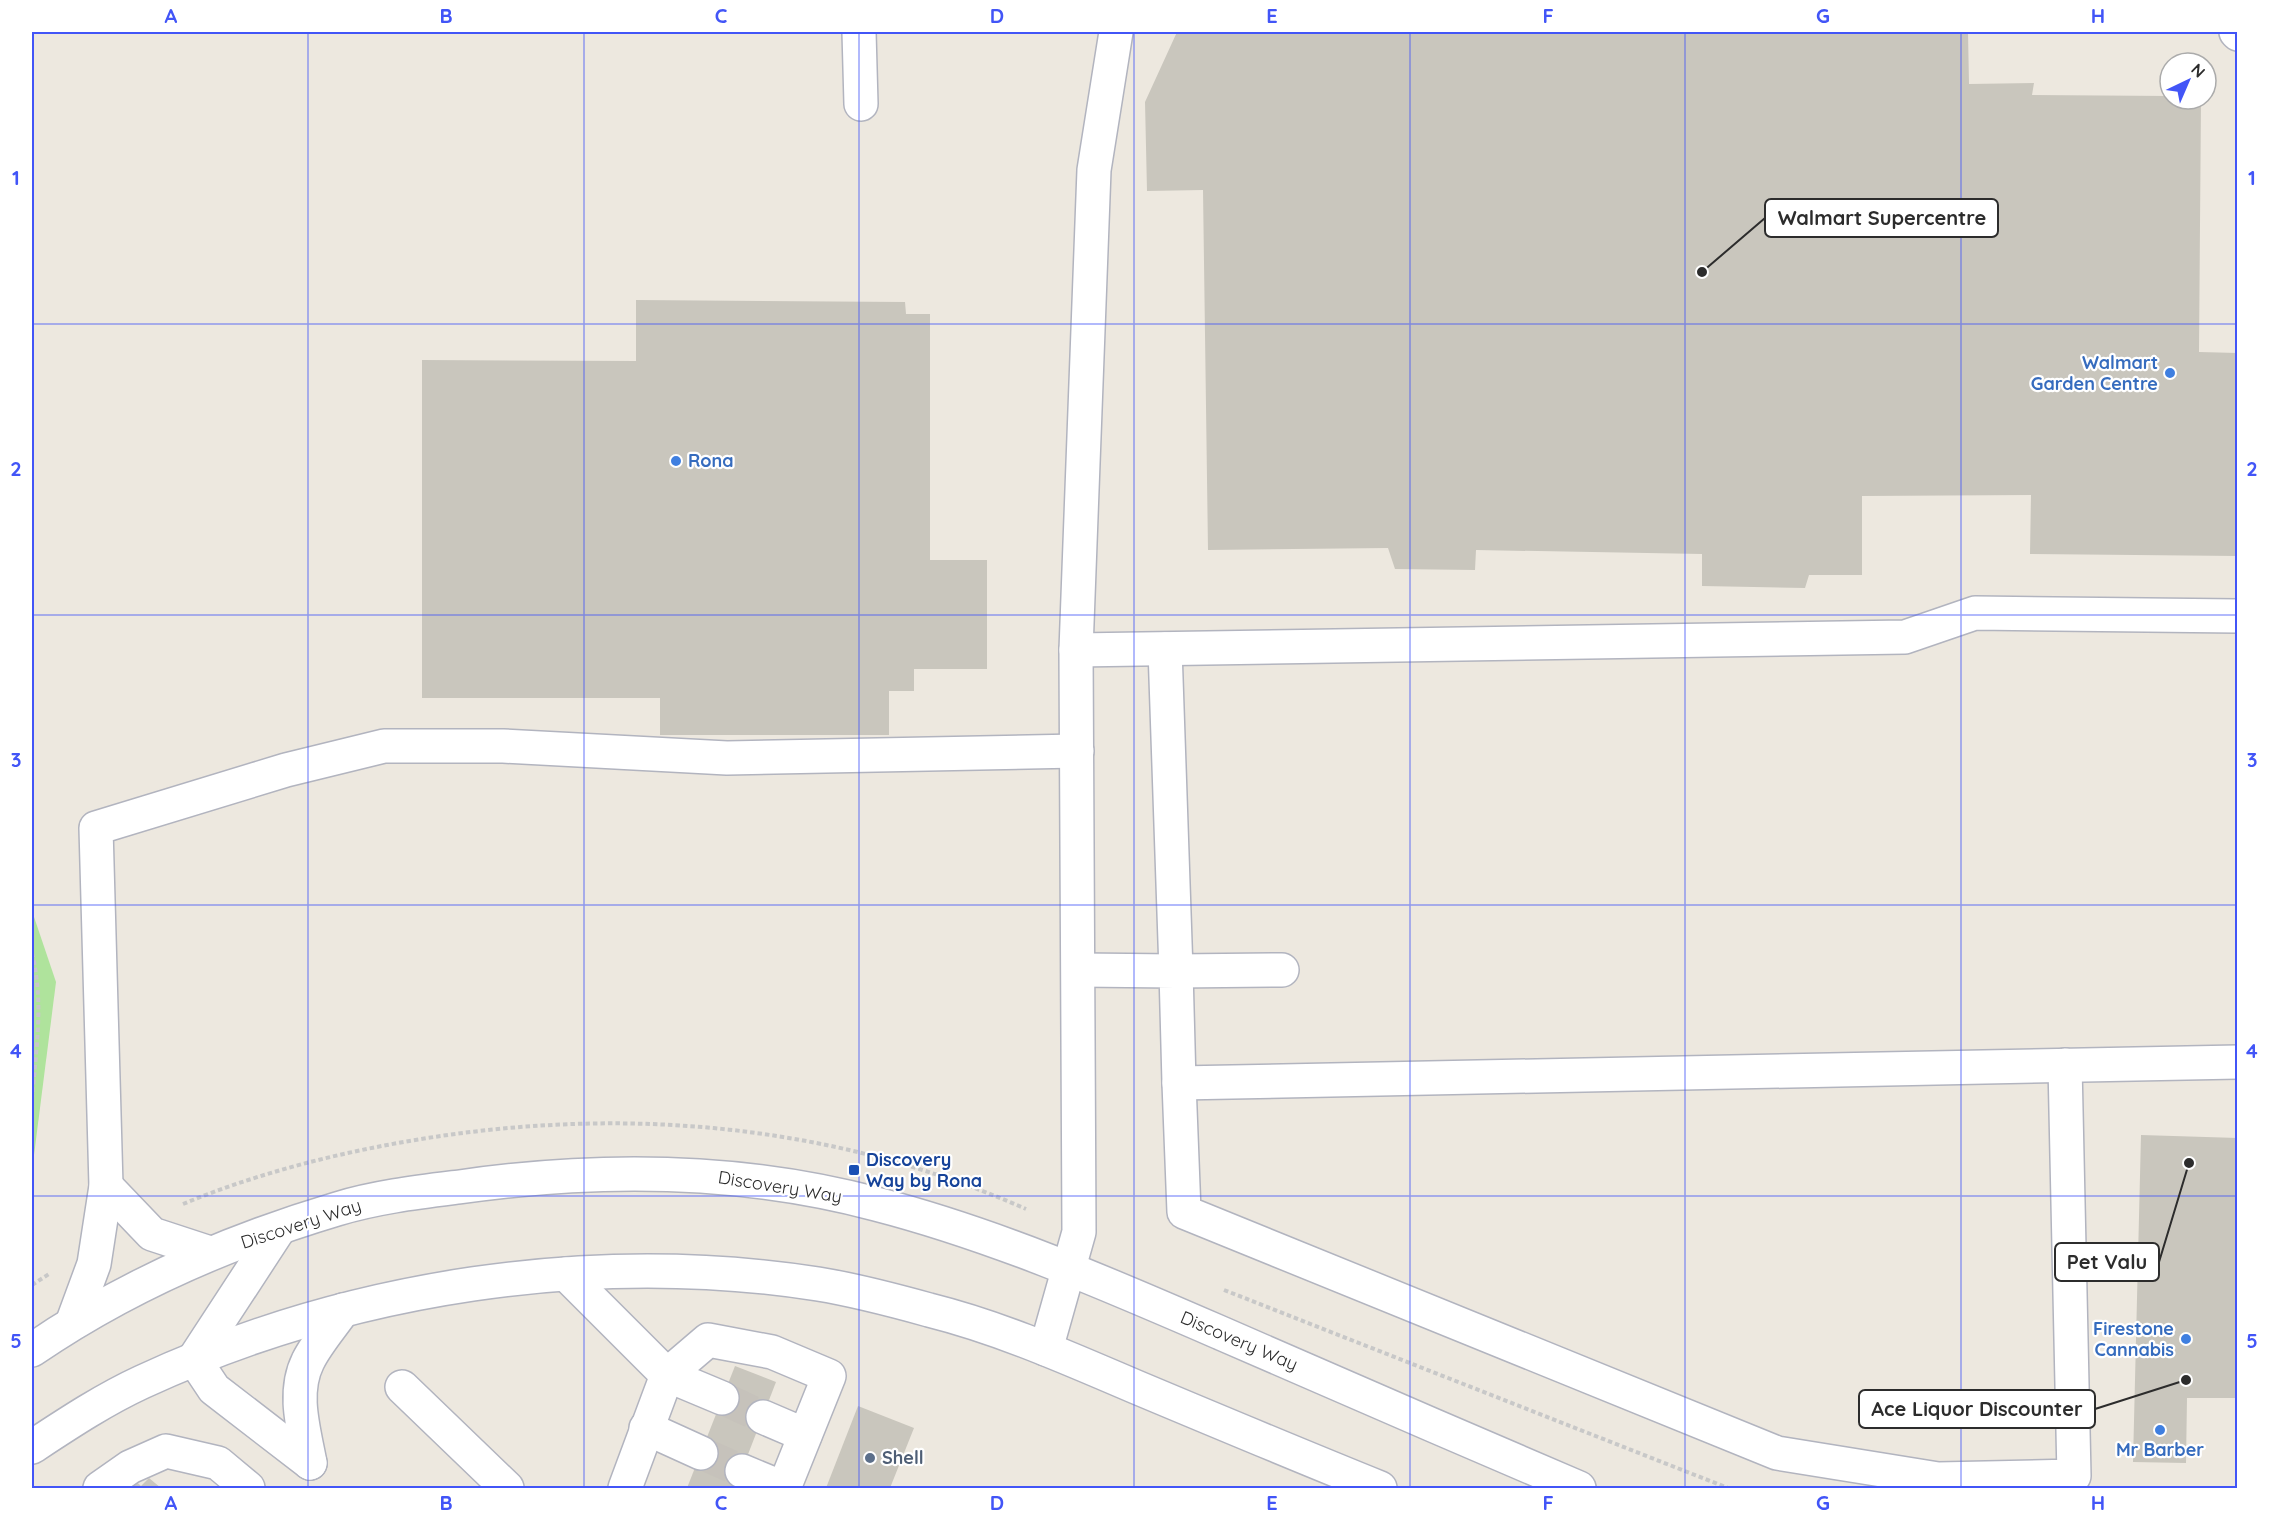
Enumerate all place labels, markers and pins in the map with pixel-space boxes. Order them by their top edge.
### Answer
callout: Walmart Supercentre [1765,199,1998,237]
place label: Walmart Garden Centre [2031,351,2158,395]
marker: Walmart Garden Centre [2163,366,2177,380]
place label: Rona [688,449,734,472]
marker: Rona [669,454,683,468]
place label: Discovery Way by Rona [866,1148,982,1192]
marker: Discovery Way by Rona [847,1163,861,1177]
callout: Pet Valu [2055,1243,2159,1281]
place label: Firestone Cannabis [2093,1317,2174,1361]
marker: Firestone Cannabis [2179,1332,2193,1346]
callout: Ace Liquor Discounter [1859,1390,2095,1428]
marker: Mr Barber [2153,1423,2167,1437]
place label: Mr Barber [2116,1438,2204,1461]
place label: Shell [882,1446,924,1469]
marker: Shell [863,1451,877,1465]

